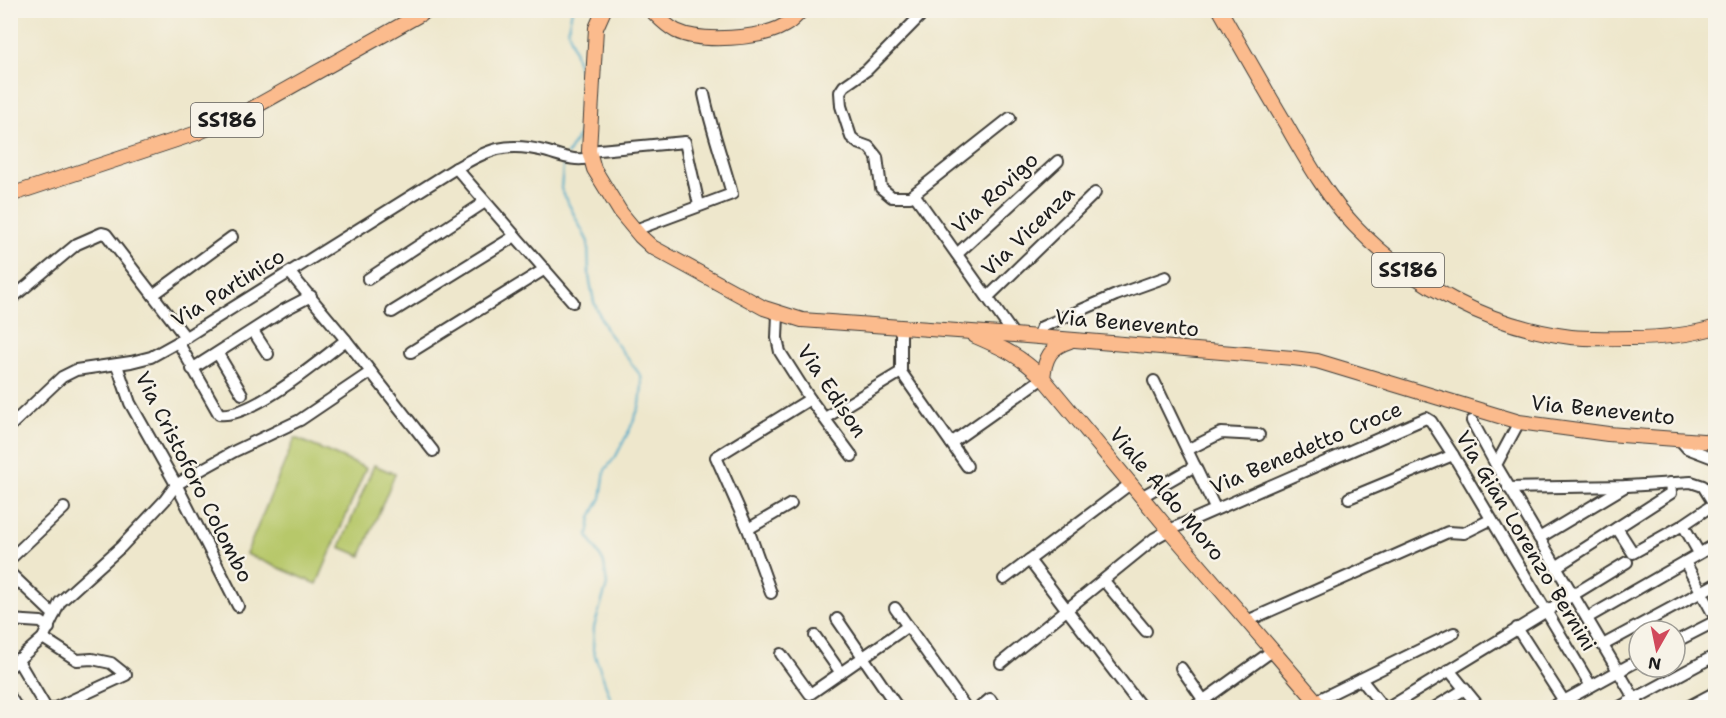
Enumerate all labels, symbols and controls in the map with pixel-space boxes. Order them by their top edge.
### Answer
road number: SS186 [191,103,263,137]
street label: Via Rovigo [946,146,1044,240]
street label: Via Vicenza [975,179,1081,283]
street label: Via Partinico [166,242,290,334]
road number: SS186 [1372,253,1444,287]
street label: Via Benevento [1054,303,1200,343]
street label: Via Edison [791,339,874,443]
street label: Via Cristoforo Colombo [129,367,259,587]
street label: Via Benevento [1530,389,1676,431]
street label: Via Benedetto Croce [1206,395,1406,501]
street label: Viale Aldo Moro [1103,421,1231,567]
street label: Via Gian Lorenzo Bernini [1449,425,1603,657]
north arrow [1627,619,1687,679]
text: N [1647,652,1663,675]

